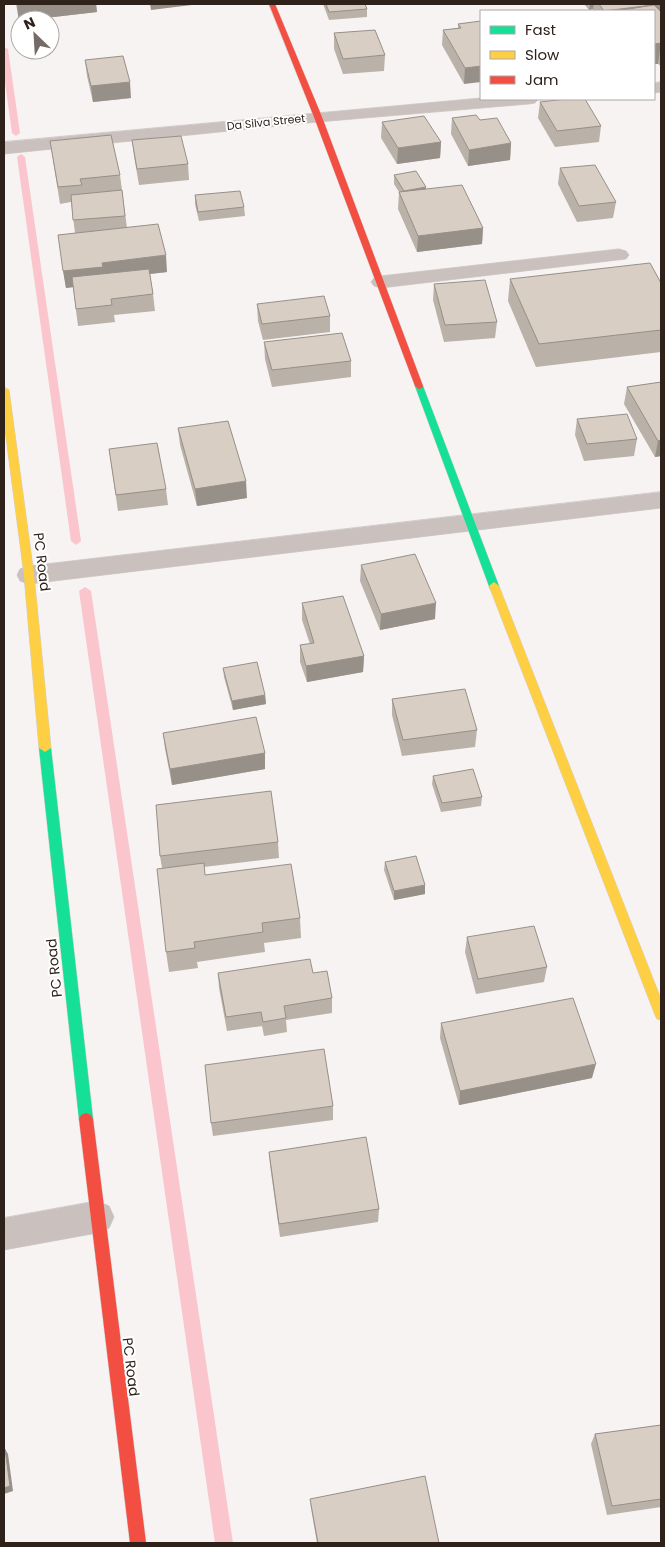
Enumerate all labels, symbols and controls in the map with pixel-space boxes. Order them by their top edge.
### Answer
north arrow [10,10,60,60]
legend [480,10,655,100]
text: N [21,12,39,35]
text: Fast [525,19,556,40]
text: Slow [525,44,560,65]
text: Jam [525,69,559,90]
street label: Da Silva Street [226,110,306,134]
street label: PC Road [28,531,56,593]
street label: PC Road [41,938,67,998]
street label: PC Road [117,1336,145,1398]

